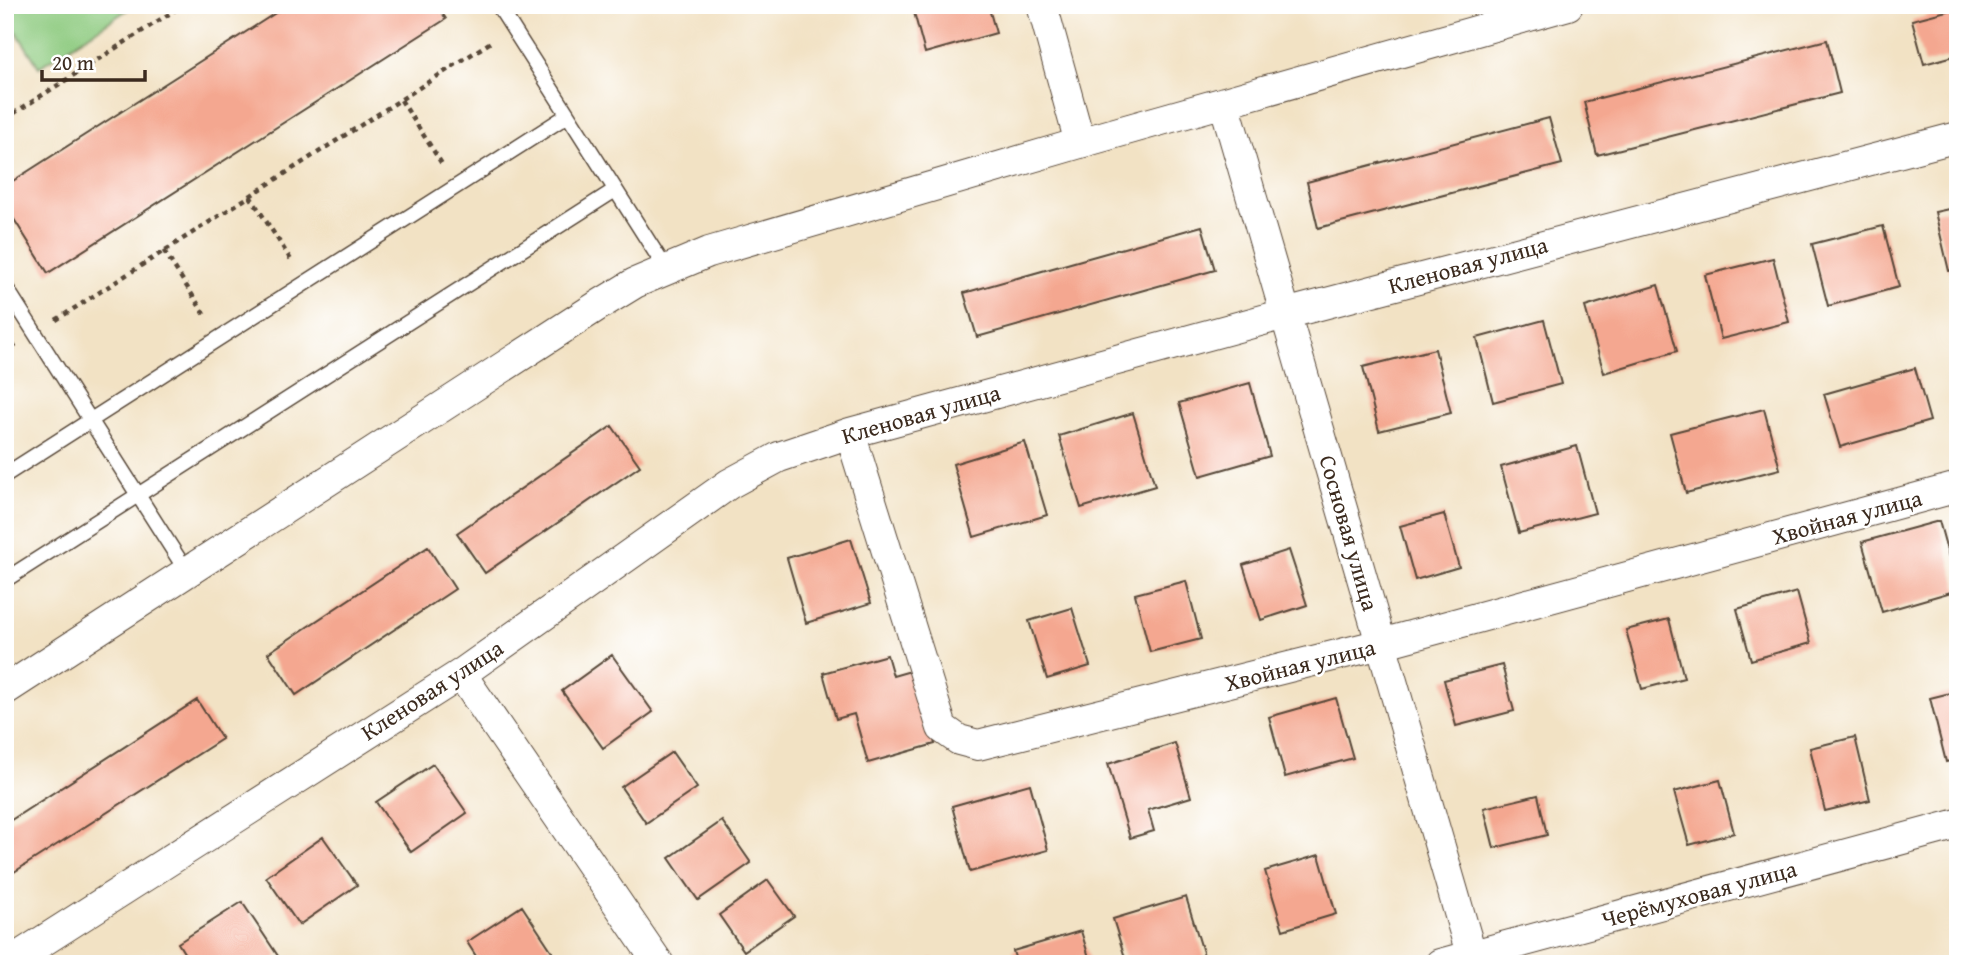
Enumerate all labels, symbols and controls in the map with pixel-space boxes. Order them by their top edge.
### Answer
scale bar [42,38,145,82]
text: 20 m [52,47,94,78]
street label: Кленовая улица [1385,227,1551,302]
street label: Кленовая улица [838,375,1004,452]
street label: Сосновая улица [1312,451,1387,615]
street label: Хвойная улица [1768,481,1926,552]
street label: Хвойная улица [1221,630,1379,699]
street label: Кленовая улица [354,631,509,748]
street label: Черёмуховая улица [1598,852,1800,935]

